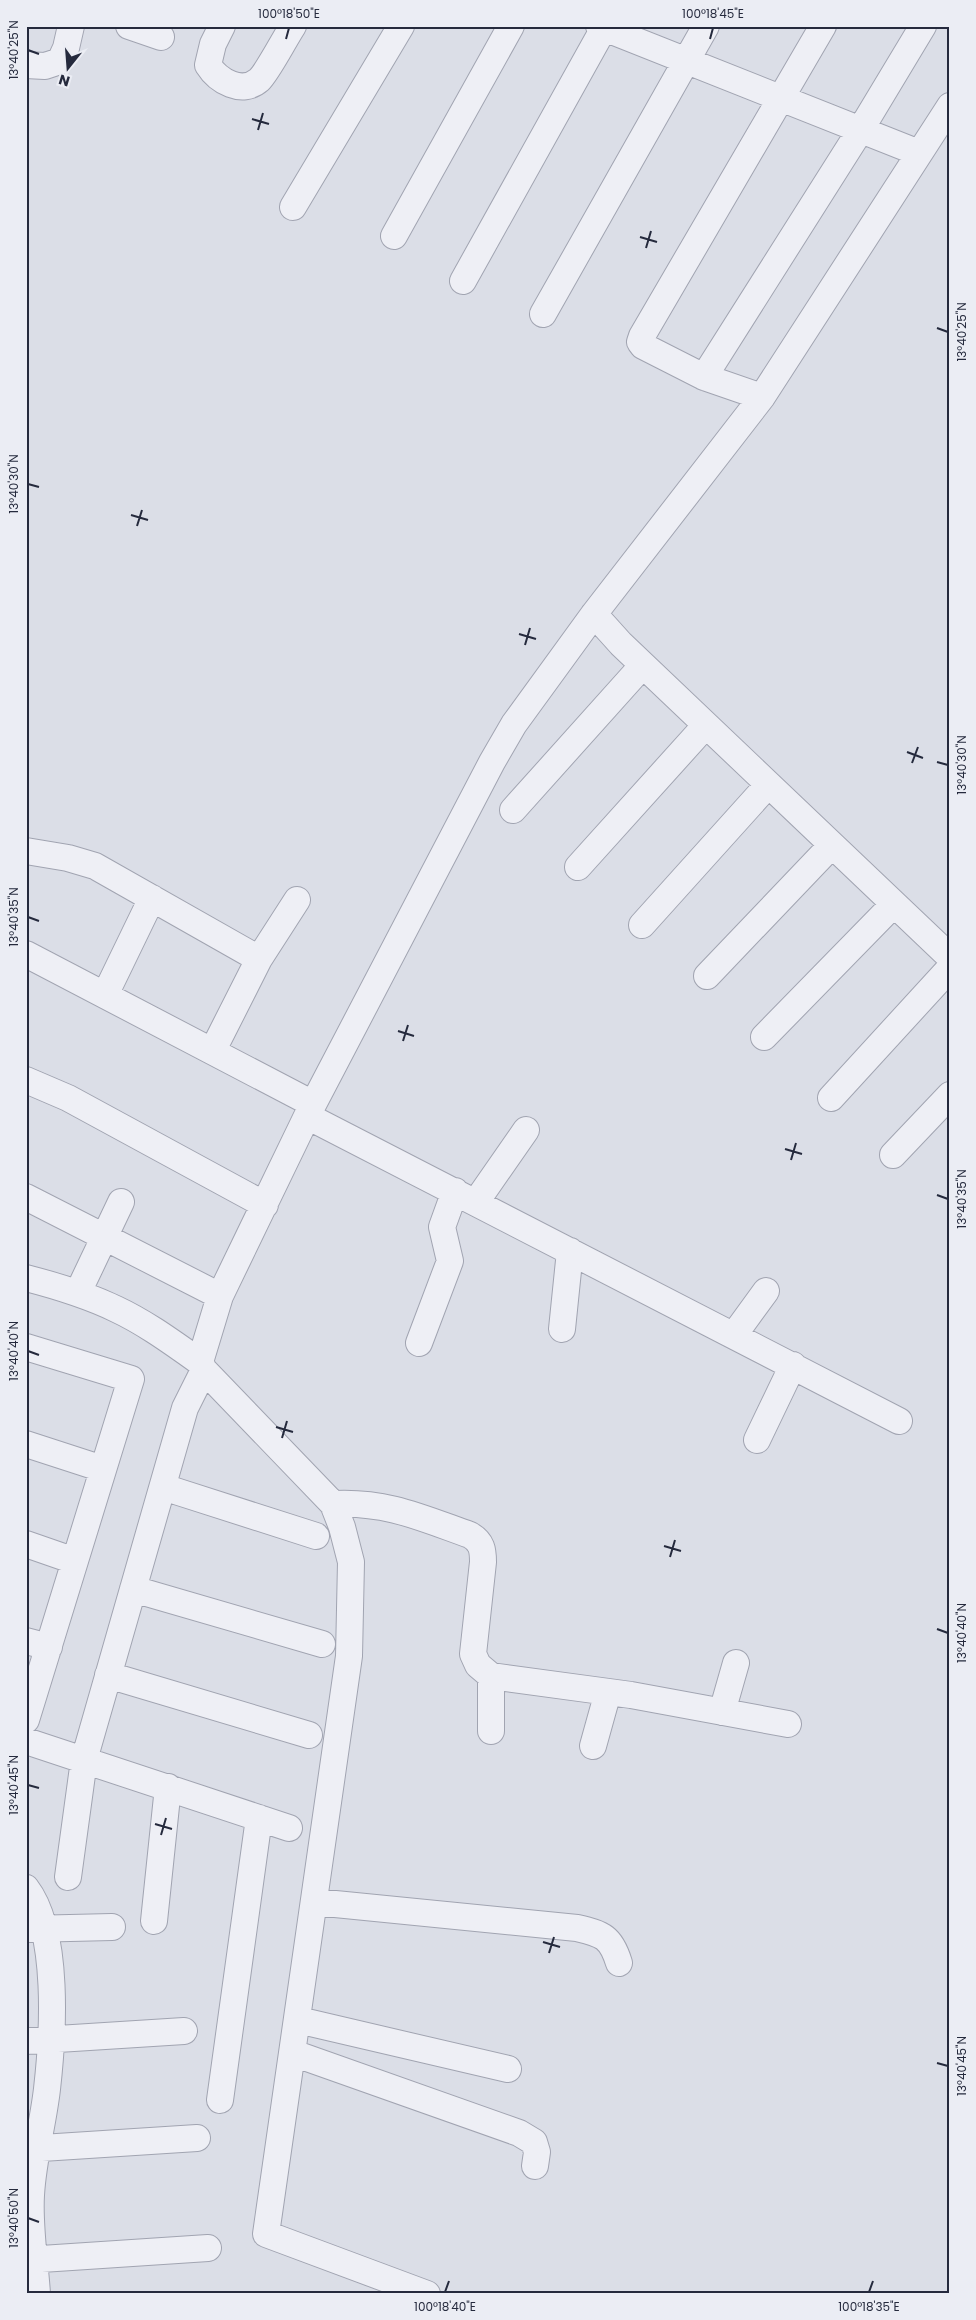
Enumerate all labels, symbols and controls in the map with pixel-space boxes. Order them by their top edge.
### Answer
text: 100°18'50"E [258,5,320,22]
text: 100°18'45"E [682,5,744,22]
text: 13°40'25"N [5,20,22,80]
north arrow [42,42,92,92]
text: N [56,69,72,92]
text: 13°40'25"N [953,302,970,362]
text: 13°40'30"N [5,454,22,514]
text: 13°40'30"N [953,735,970,795]
text: 13°40'35"N [5,887,22,947]
text: 13°40'35"N [953,1169,970,1229]
text: 13°40'40"N [5,1321,22,1381]
text: 13°40'40"N [953,1603,970,1663]
text: 13°40'45"N [5,1755,22,1815]
text: 13°40'45"N [953,2036,970,2096]
text: 13°40'50"N [5,2188,22,2248]
text: 100°18'40"E [414,2298,476,2315]
text: 100°18'35"E [838,2298,900,2315]

